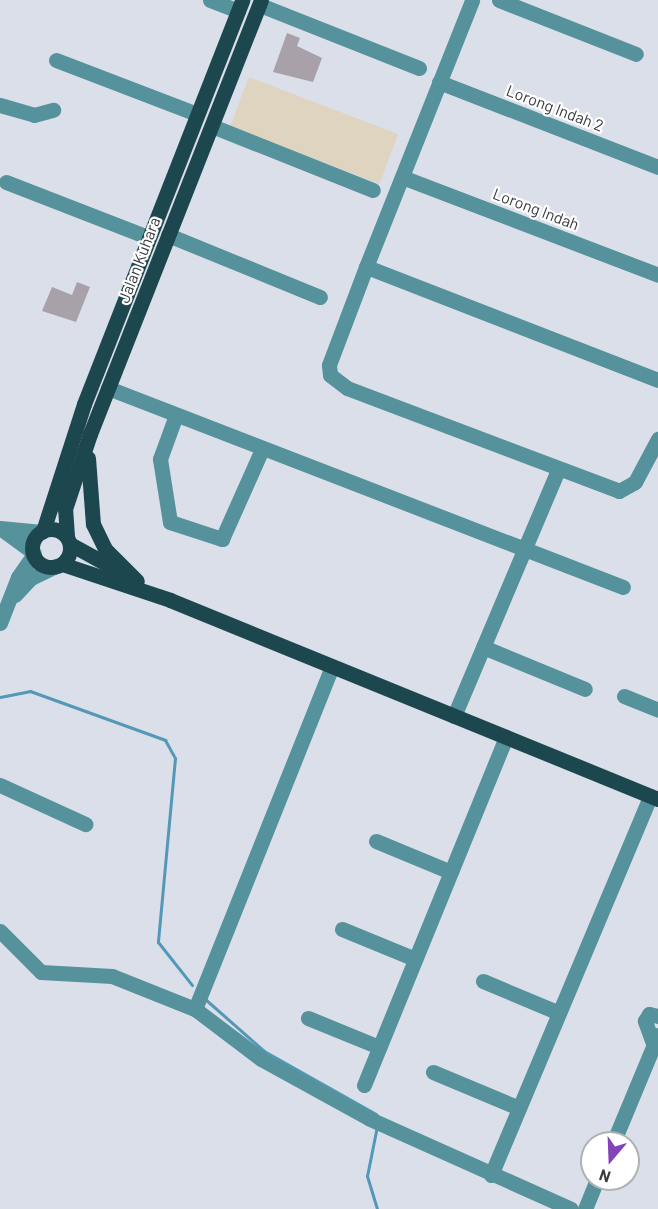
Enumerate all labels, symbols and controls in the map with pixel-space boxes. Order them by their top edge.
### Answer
street label: Lorong Indah 2 [504,81,606,135]
street label: Lorong Indah [490,184,582,234]
street label: Jalan Kuhara [114,214,164,306]
north arrow [580,1131,640,1191]
text: N [597,1166,613,1187]

